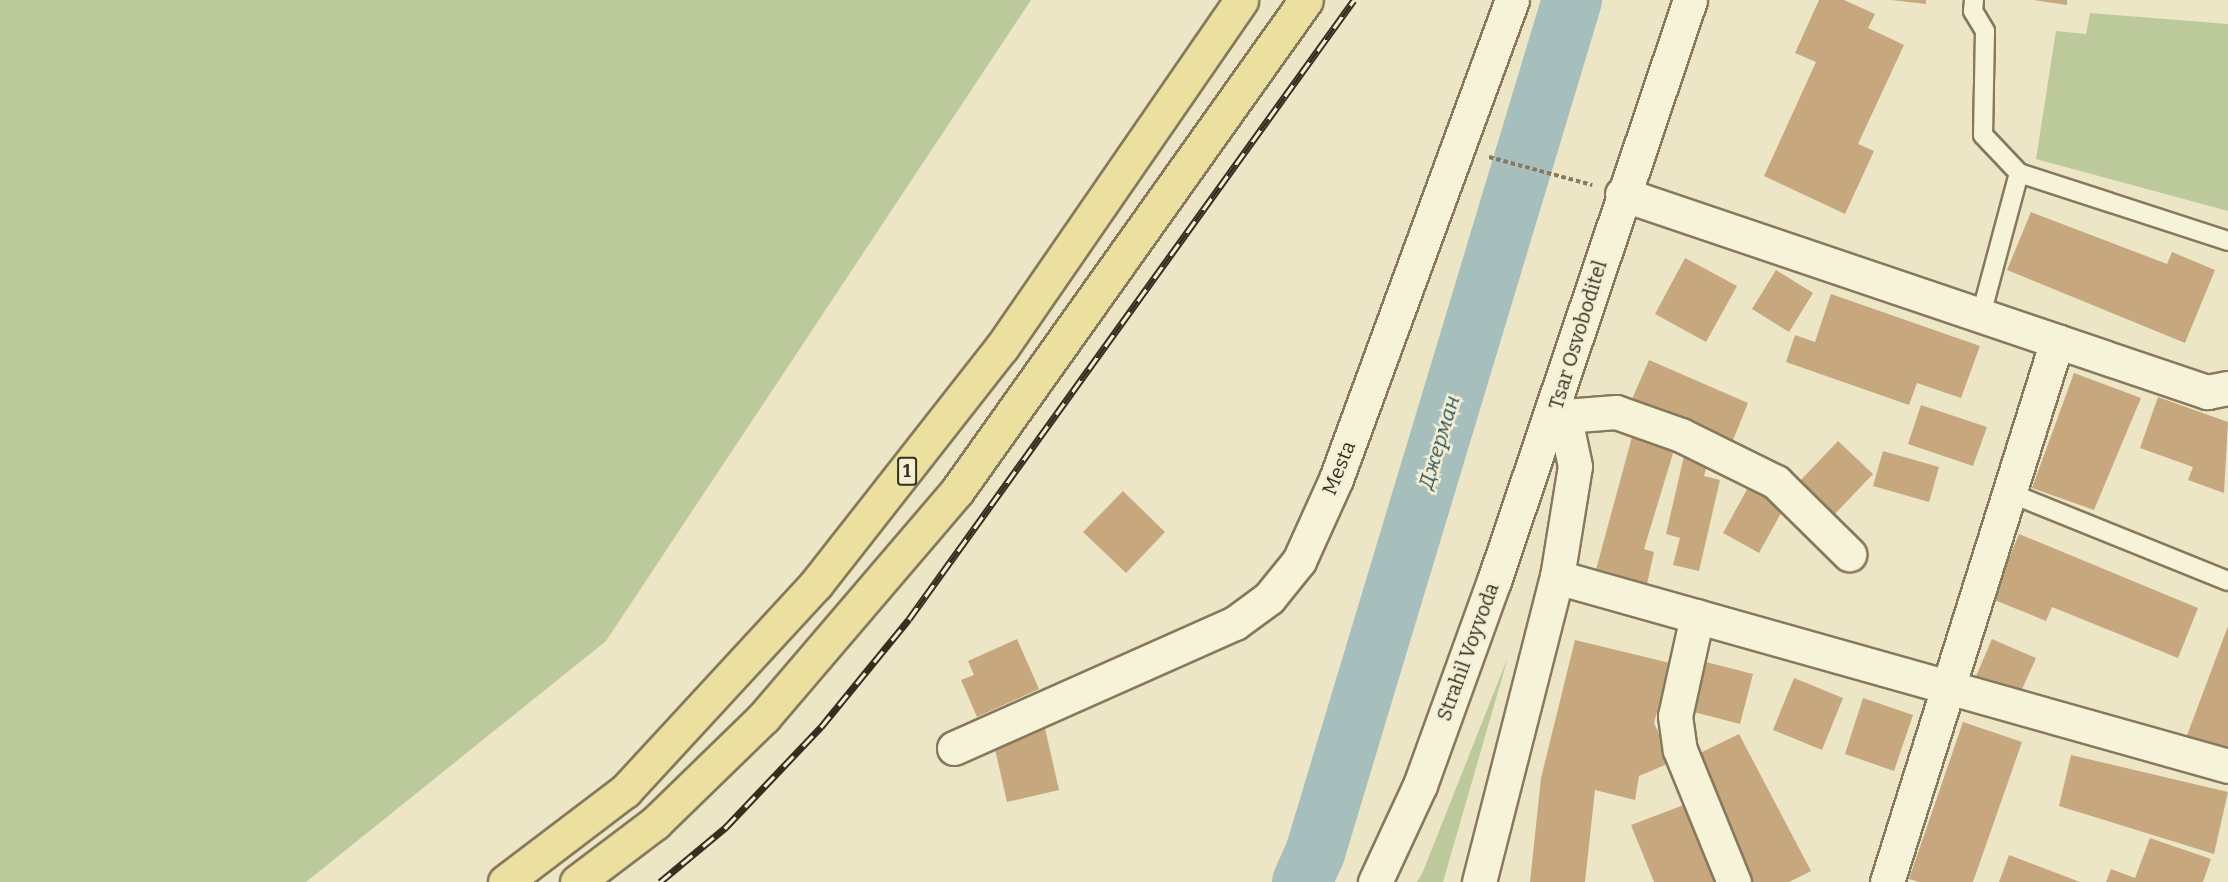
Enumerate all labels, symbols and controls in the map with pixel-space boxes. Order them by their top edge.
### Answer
street label: Tsar Osvoboditel [1544,258,1612,412]
water label: Джерман [1413,392,1465,492]
street label: Mesta [1317,438,1361,498]
road number: 1 [896,456,918,486]
street label: Strahil Voyvoda [1432,580,1504,724]

